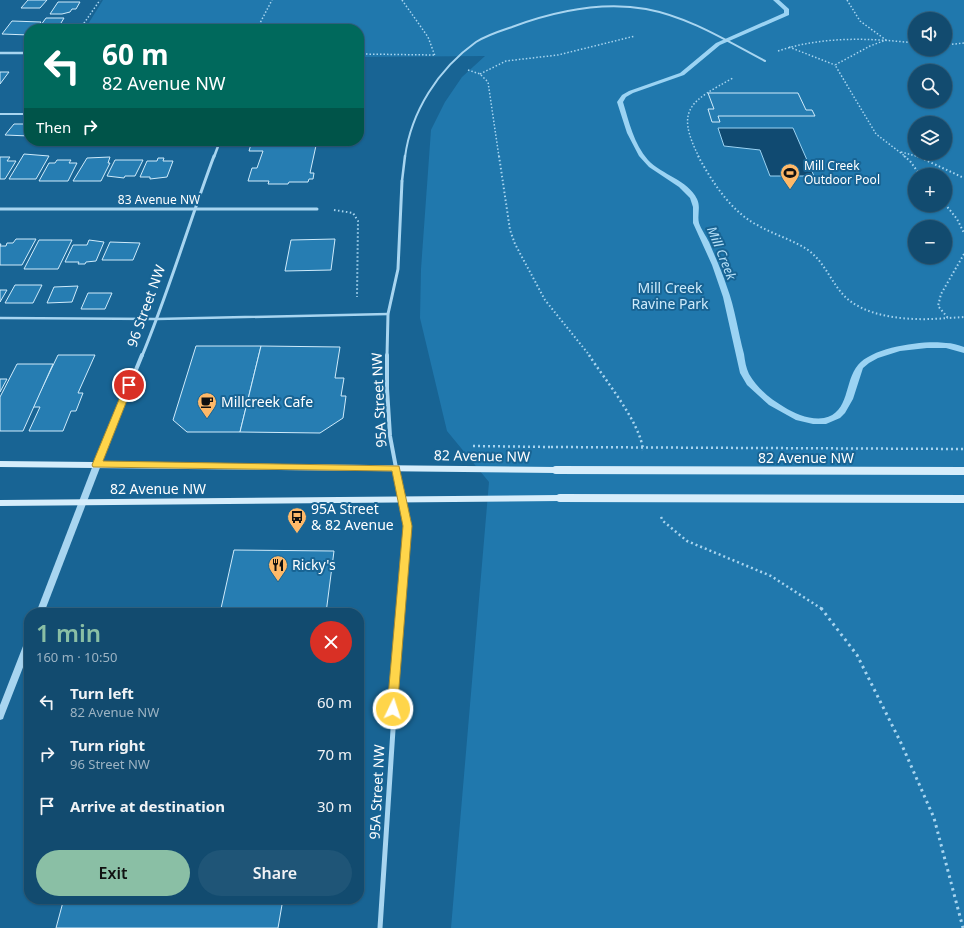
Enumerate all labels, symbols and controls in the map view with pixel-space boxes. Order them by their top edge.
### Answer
map controls [908,12,952,264]
button: sound [908,12,952,56]
text: 60 m [102,35,169,73]
icon: left [36,40,88,92]
button: search [908,64,952,108]
text: 82 Avenue NW [102,71,226,95]
icon: right [79,116,101,138]
button: layers [908,116,952,160]
text: Then [36,117,71,137]
place label: Mill Creek Outdoor Pool [804,157,880,188]
sports icon: Mill Creek Outdoor Pool [779,162,801,190]
button: + [908,168,952,212]
street label: 83 Avenue NW [118,191,200,208]
button: − [908,220,952,264]
water label: Mill Creek [703,224,741,283]
street label: 96 Street NW [122,262,169,350]
park label: Mill Creek Ravine Park [631,278,709,313]
street label: 95A Street NW [367,352,390,448]
pin [112,368,146,402]
icon: arrive [118,374,140,396]
cafe icon: Millcreek Cafe [196,391,218,419]
place label: Millcreek Cafe [221,392,313,411]
street label: 82 Avenue NW [434,445,530,466]
street label: 82 Avenue NW [758,448,854,467]
street label: 82 Avenue NW [110,479,206,498]
place label: 95A Street & 82 Avenue [311,499,394,534]
bus stop icon: 95A Street & 82 Avenue [286,506,308,534]
restaurant icon: Ricky's [267,554,289,582]
place label: Ricky's [292,555,336,574]
text: 1 min [36,616,101,649]
button: close [310,621,352,663]
text: 160 m · 10:50 [36,648,117,666]
text: Turn left [70,683,134,703]
position arrow [372,688,414,730]
icon: left [36,691,58,713]
text: 60 m [317,692,352,712]
text: 82 Avenue NW [70,703,159,721]
text: Turn right [70,735,145,755]
icon: right [36,743,58,765]
text: 70 m [317,744,352,764]
street label: 95A Street NW [365,744,388,840]
text: 96 Street NW [70,755,150,773]
icon: arrive [36,795,58,817]
text: Arrive at destination [70,796,225,816]
text: 30 m [317,796,352,816]
button: Exit [36,850,190,896]
button: Share [198,850,352,896]

